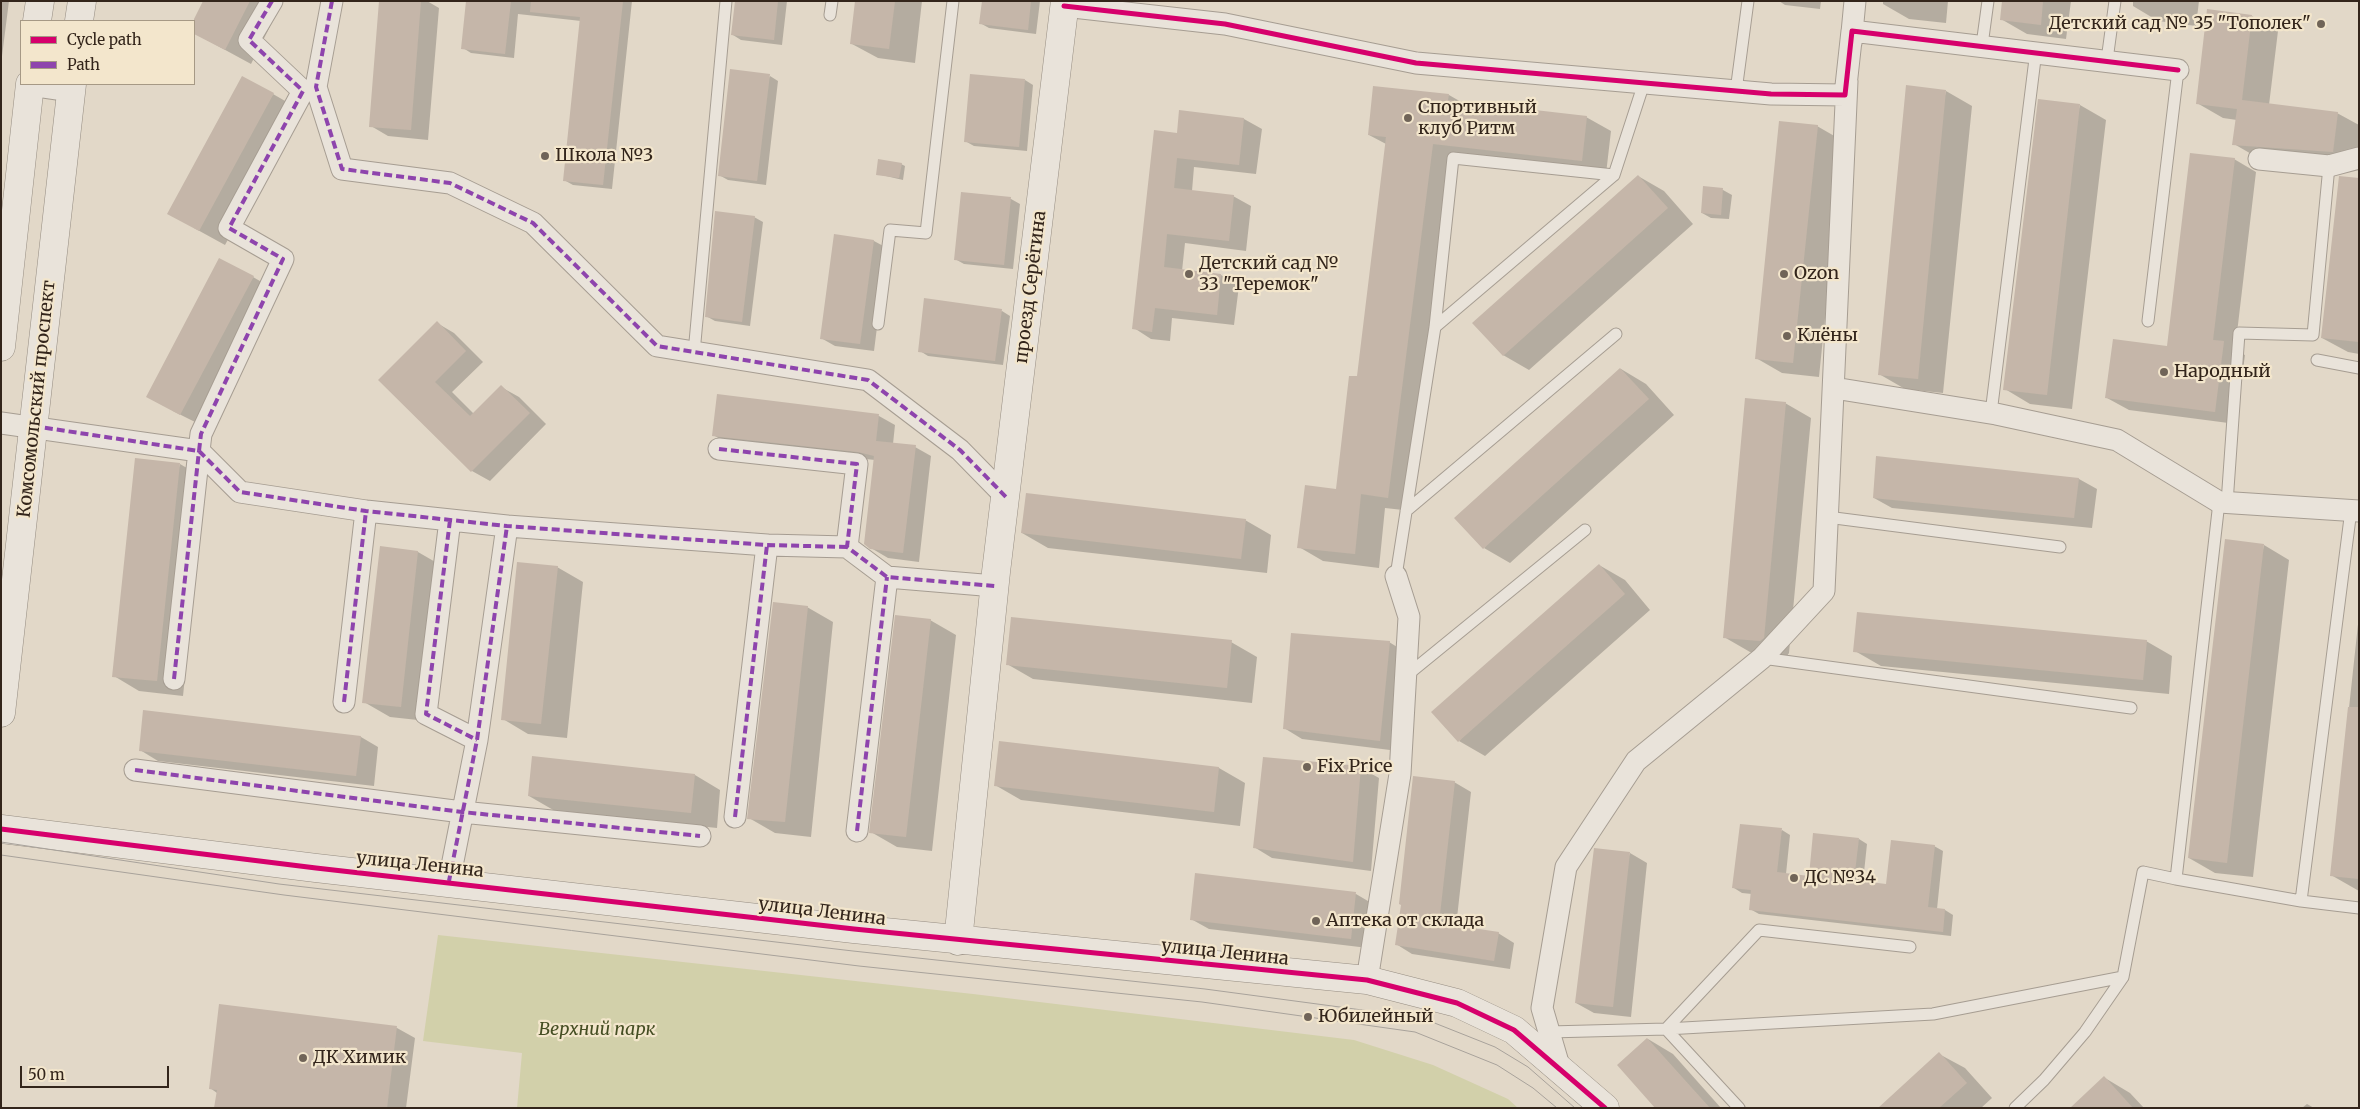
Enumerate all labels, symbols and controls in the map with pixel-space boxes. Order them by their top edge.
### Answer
place label: Детский сад № 35 "Тополек" [2049,13,2311,35]
marker: Детский сад № 35 "Тополек" [2315,18,2327,30]
legend [20,20,195,85]
text: Cycle path [67,30,142,49]
text: Path [67,55,100,74]
place label: Спортивный клуб Ритм [1418,97,1537,140]
marker: Спортивный клуб Ритм [1402,112,1414,124]
place label: Школа №3 [555,145,653,167]
marker: Школа №3 [539,150,551,162]
street label: проезд Серёгина [1011,209,1051,365]
place label: Детский сад № 33 "Теремок" [1199,253,1340,296]
place label: Ozon [1794,263,1839,285]
marker: Детский сад № 33 "Теремок" [1183,268,1195,280]
marker: Ozon [1778,268,1790,280]
street label: Комсомольский проспект [14,279,60,519]
place label: Клёны [1797,325,1858,347]
marker: Клёны [1781,330,1793,342]
place label: Народный [2174,361,2271,383]
marker: Народный [2158,366,2170,378]
place label: Fix Price [1317,756,1392,778]
marker: Fix Price [1301,761,1313,773]
street label: улица Ленина [355,848,485,882]
place label: ДС №34 [1804,867,1876,889]
marker: ДС №34 [1788,872,1800,884]
street label: улица Ленина [757,893,887,931]
place label: Аптека от склада [1326,910,1484,932]
marker: Аптека от склада [1310,915,1322,927]
street label: улица Ленина [1160,936,1290,970]
place label: Юбилейный [1318,1006,1434,1028]
marker: Юбилейный [1302,1011,1314,1023]
park label: Верхний парк [538,1019,656,1041]
place label: ДК Химик [313,1047,406,1069]
marker: ДК Химик [297,1052,309,1064]
scale bar [22,1056,171,1088]
text: 50 m [28,1065,65,1084]

